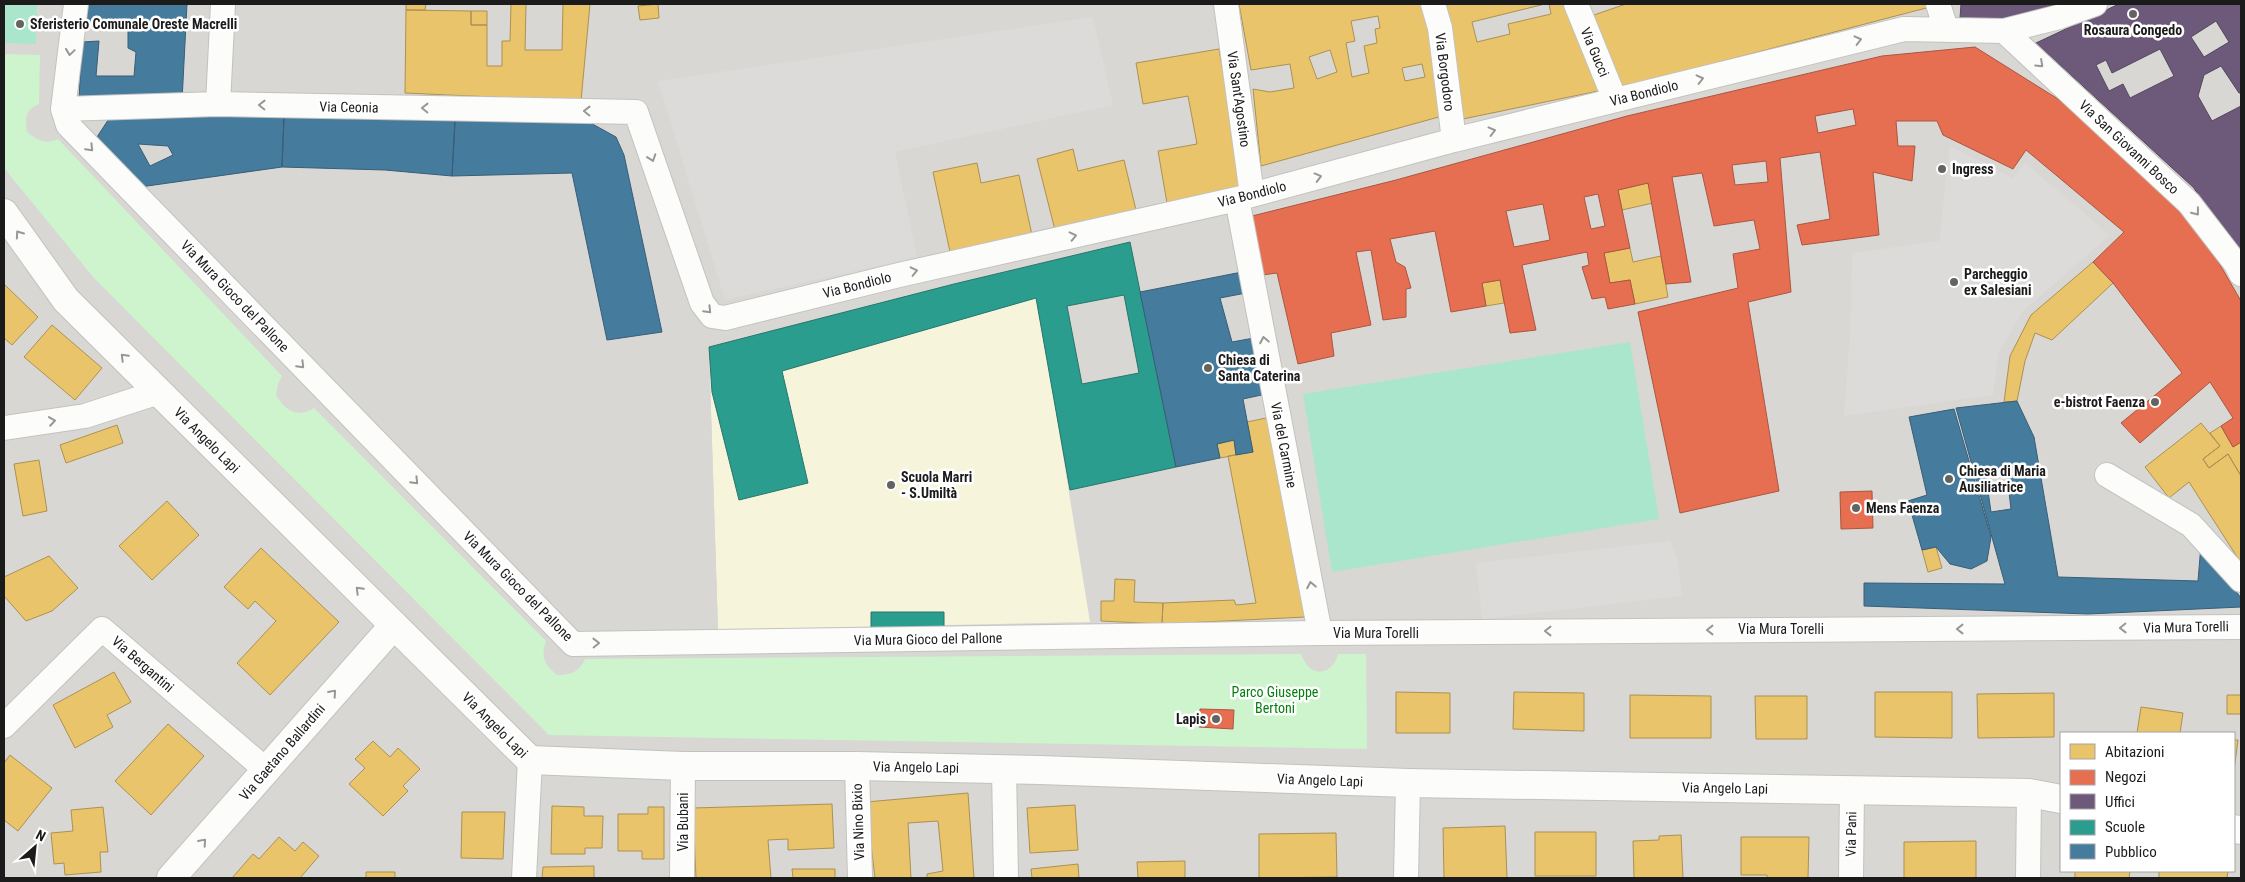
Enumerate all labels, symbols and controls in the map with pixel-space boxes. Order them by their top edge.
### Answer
marker: Rosaura Congedo [2127,8,2139,20]
place label: Sferisterio Comunale Oreste Macrelli [30,16,237,32]
marker: Sferisterio Comunale Oreste Macrelli [14,18,26,30]
place label: Rosaura Congedo [2084,22,2182,38]
street label: Via Gucci [1577,25,1613,79]
street label: Via Borgodoro [1432,32,1458,112]
one-way arrow [1854,35,1863,46]
one-way arrow [65,48,76,56]
street label: Via Sant'Agostino [1224,50,1254,148]
one-way arrow [2034,58,2043,67]
one-way arrow [1696,74,1705,85]
street label: Via Bondiolo [1608,77,1680,109]
street label: Via San Giovanni Bosco [2076,97,2182,197]
street label: Via Ceonia [319,98,379,116]
one-way arrow [258,100,266,110]
one-way arrow [421,103,428,113]
one-way arrow [583,106,591,116]
one-way arrow [1487,126,1496,137]
one-way arrow [84,142,93,151]
one-way arrow [646,154,656,162]
place label: Ingress [1952,161,1994,177]
marker: Ingress [1936,163,1948,175]
one-way arrow [1313,172,1322,183]
street label: Via Bondiolo [1216,178,1288,210]
one-way arrow [2190,206,2199,216]
one-way arrow [16,230,25,240]
one-way arrow [1068,231,1077,242]
street label: Via Mura Gioco del Pallone [178,237,293,355]
one-way arrow [910,266,919,277]
place label: Parcheggio ex Salesiani [1964,266,2032,298]
street label: Via Bondiolo [821,269,893,301]
marker: Parcheggio ex Salesiani [1948,276,1960,288]
one-way arrow [702,304,711,313]
one-way arrow [1259,335,1270,344]
place label: Chiesa di Santa Caterina [1218,352,1301,384]
one-way arrow [121,354,130,363]
one-way arrow [295,359,304,368]
marker: Chiesa di Santa Caterina [1202,362,1214,374]
place label: e-bistrot Faenza [2054,394,2145,410]
marker: e-bistrot Faenza [2149,396,2161,408]
street label: Via del Carmine [1268,401,1300,490]
street label: Via Angelo Lapi [171,404,243,476]
one-way arrow [48,416,56,427]
place label: Chiesa di Maria Ausiliatrice [1959,463,2046,495]
place label: Scuola Marri - S.Umiltà [901,469,972,501]
marker: Chiesa di Maria Ausiliatrice [1943,473,1955,485]
one-way arrow [409,475,418,484]
marker: Scuola Marri - S.Umiltà [885,479,897,491]
place label: Mens Faenza [1866,500,1940,516]
marker: Mens Faenza [1850,502,1862,514]
street label: Via Mura Gioco del Pallone [460,528,576,644]
one-way arrow [1307,581,1317,590]
one-way arrow [356,587,365,596]
street label: Via Mura Torelli [2143,618,2229,636]
street label: Via Mura Torelli [1738,621,1824,637]
one-way arrow [2118,623,2126,633]
one-way arrow [1956,624,1964,634]
street label: Via Mura Torelli [1333,625,1419,641]
one-way arrow [1706,625,1714,635]
one-way arrow [1543,626,1551,636]
street label: Via Mura Gioco del Pallone [854,630,1003,648]
street label: Via Bergantini [109,633,177,695]
one-way arrow [592,638,600,649]
park label: Parco Giuseppe Bertoni [1232,684,1319,716]
street label: Via Angelo Lapi [459,689,531,761]
one-way arrow [328,690,337,699]
street label: Via Gaetano Ballardini [236,701,328,803]
place label: Lapis [1176,711,1206,727]
marker: Lapis [1210,713,1222,725]
legend [2060,732,2235,872]
text: Abitazioni [2105,743,2164,761]
street label: Via Angelo Lapi [873,758,959,776]
text: Negozi [2105,768,2146,786]
street label: Via Angelo Lapi [1277,770,1363,790]
street label: Via Angelo Lapi [1682,779,1768,797]
street label: Via Nino Bixio [849,783,867,861]
street label: Via Bubani [675,793,691,852]
text: Uffici [2105,793,2135,811]
street label: Via Pani [1843,811,1859,857]
text: Scuole [2105,818,2145,836]
north arrow [10,822,60,872]
text: N [33,826,48,844]
one-way arrow [197,838,206,847]
text: Pubblico [2105,843,2157,861]

